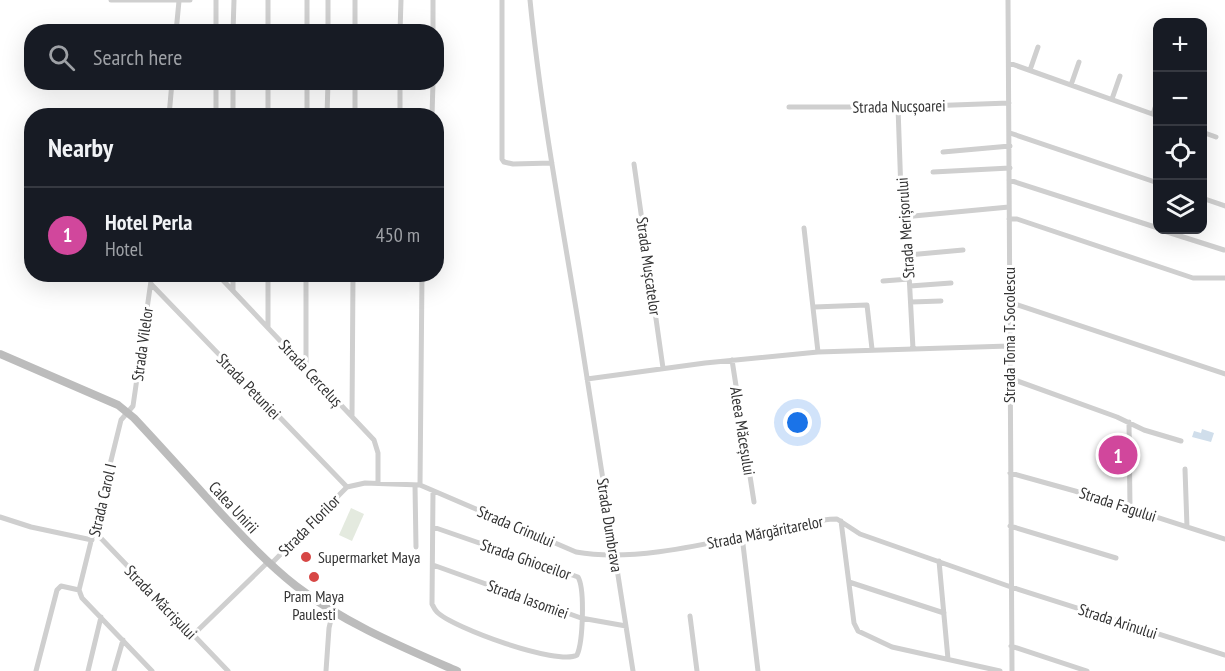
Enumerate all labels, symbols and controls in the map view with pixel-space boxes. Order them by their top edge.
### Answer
map controls [1153,18,1207,234]
button: + [1153,18,1207,72]
search box [24,24,444,90]
icon: search [45,41,78,74]
text: Search here [93,43,182,71]
button: − [1153,72,1207,126]
street label: Strada Nucșoarei [852,95,946,117]
button: locate [1153,126,1207,180]
text: Nearby [48,131,113,164]
street label: Strada Merișorului [891,177,919,279]
button: layers [1153,180,1207,234]
text: Hotel Perla [105,208,192,236]
street label: Strada Mușcatelor [632,215,666,317]
text: 1 [63,222,72,248]
text: 450 m [376,222,420,248]
text: Hotel [105,236,143,262]
street label: Strada Toma T. Socolescu [999,267,1019,403]
street label: Strada Vilelor [127,305,157,382]
street label: Strada Cerceluș [275,335,347,411]
street label: Strada Petuniei [213,349,285,423]
street label: Aleea Măceșului [726,385,760,477]
your location [783,408,812,437]
pin: 1 [1098,432,1138,478]
street label: Strada Carol I [84,461,120,539]
street label: Calea Unirii [205,477,263,537]
street label: Strada Dumbrava [593,477,627,573]
street label: Strada Fagului [1077,482,1159,526]
street label: Strada Florilor [274,490,344,560]
street label: Strada Crinului [474,501,558,551]
street label: Strada Mărgăritarelor [705,511,825,553]
street label: Strada Ghioceilor [478,534,575,584]
place label: Supermarket Maya [318,547,420,567]
marker: Supermarket Maya [299,550,313,564]
street label: Strada Măcrișului [121,561,201,643]
marker: Pram Maya Paulesti [307,570,321,584]
street label: Strada Iasomiei [485,575,571,623]
place label: Pram Maya Paulesti [284,586,344,624]
street label: Strada Arinului [1076,599,1160,643]

